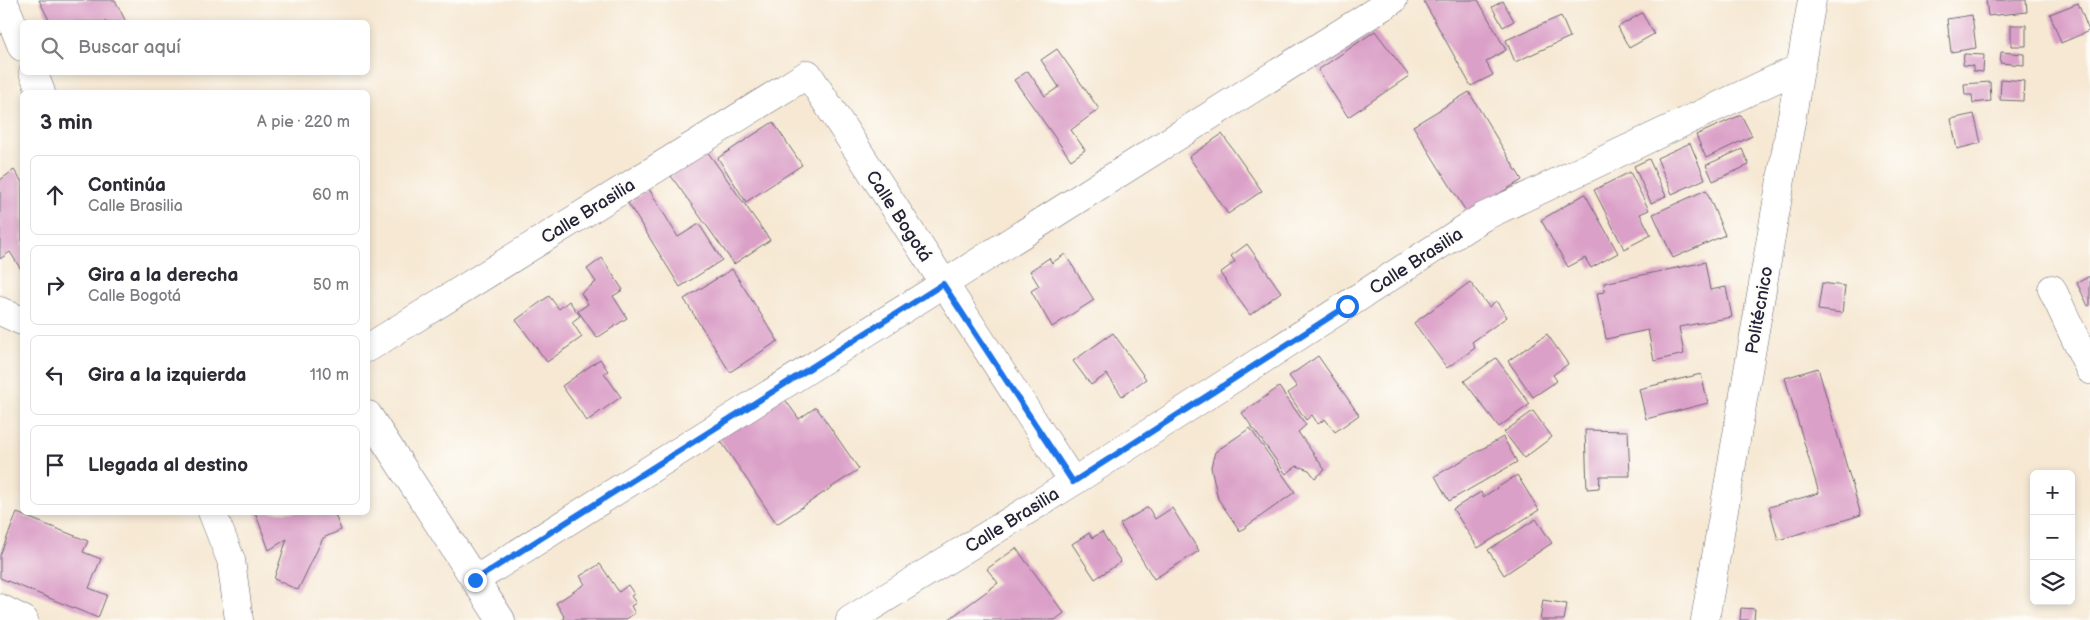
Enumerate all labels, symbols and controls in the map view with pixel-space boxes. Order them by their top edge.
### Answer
search box [20,20,370,75]
icon: search [38,34,66,62]
text: Buscar aquí [78,36,181,59]
text: 3 min [40,110,93,135]
text: A pie · 220 m [257,113,350,132]
street label: Calle Bogotá [861,167,936,266]
text: Continúa [88,174,166,197]
street label: Calle Brasilia [537,174,639,249]
icon: ahead [41,181,69,209]
text: 60 m [312,186,349,205]
text: Calle Brasilia [88,197,183,216]
street label: Calle Brasilia [1366,224,1467,299]
text: Gira a la derecha [88,264,238,287]
street label: Politécnico [1741,265,1778,356]
icon: right [41,271,69,299]
text: 50 m [313,276,349,295]
text: Calle Bogotá [88,287,181,306]
route start [1336,295,1359,318]
icon: left [41,361,69,389]
text: Gira a la izquierda [88,364,246,387]
text: 110 m [310,366,349,385]
icon: arrive [41,451,69,479]
text: Llegada al destino [88,454,248,477]
map controls [2030,470,2075,605]
button: + [2030,470,2075,515]
street label: Calle Brasilia [961,483,1063,558]
button: − [2030,515,2075,560]
button: layers [2030,560,2075,605]
route end [464,569,487,592]

